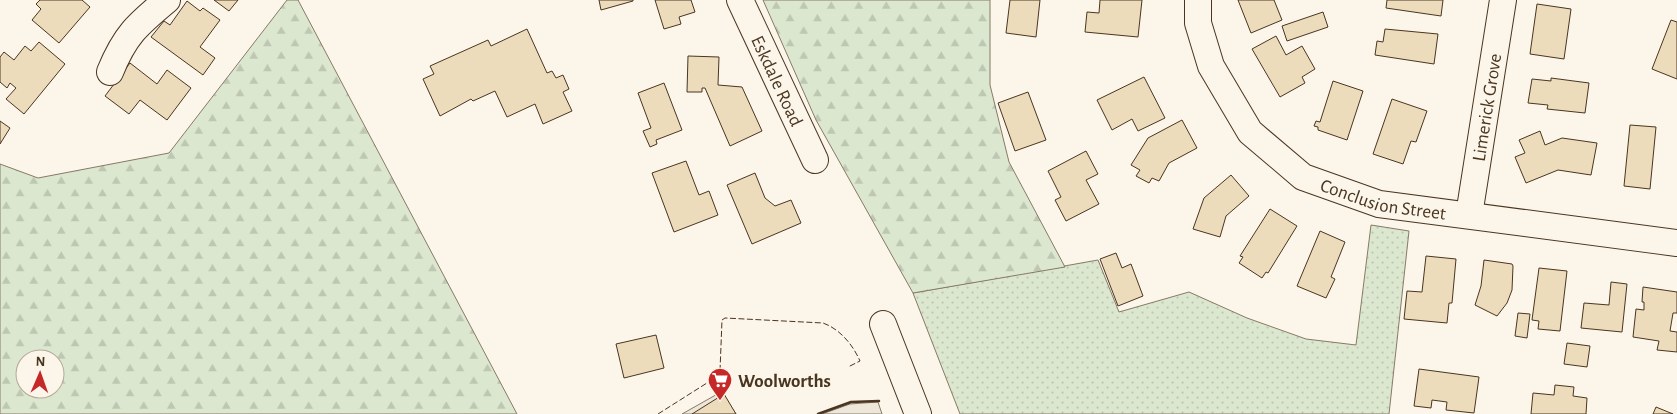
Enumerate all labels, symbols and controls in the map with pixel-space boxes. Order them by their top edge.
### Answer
street label: Eskdale Road [747,33,806,130]
street label: Limerick Grove [1470,52,1505,163]
street label: Conclusion Street [1318,176,1447,224]
north arrow [15,349,65,399]
text: N [35,355,46,369]
supermarket icon: Woolworths [707,367,733,401]
place label: Woolworths [738,372,831,391]

